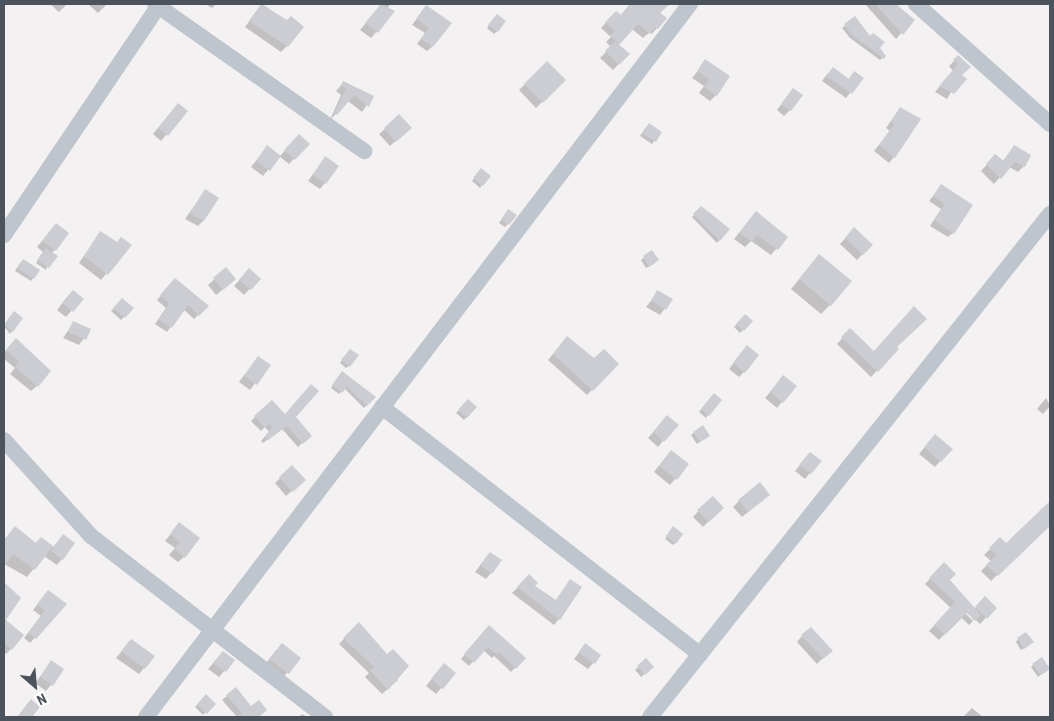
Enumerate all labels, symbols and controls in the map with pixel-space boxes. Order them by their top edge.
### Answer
north arrow [10,661,60,711]
text: N [34,690,49,708]

